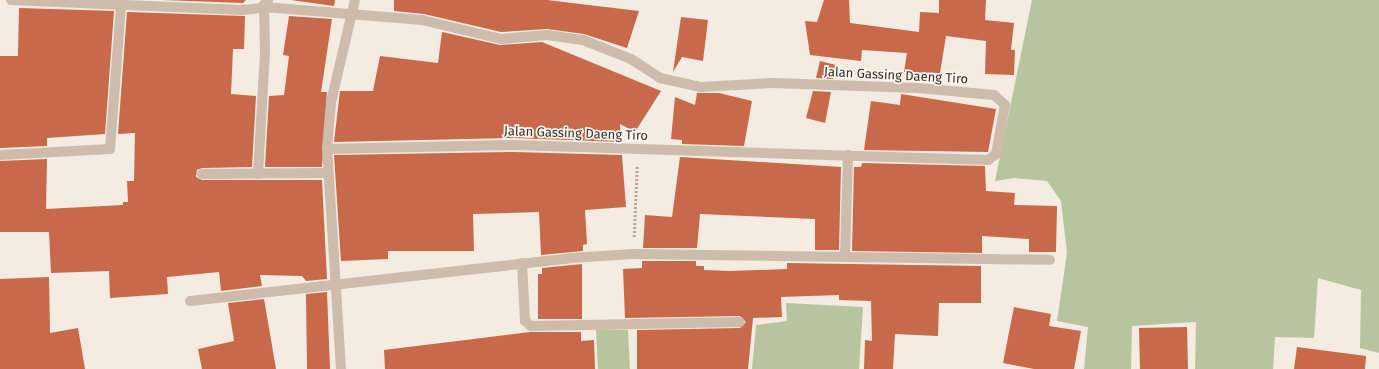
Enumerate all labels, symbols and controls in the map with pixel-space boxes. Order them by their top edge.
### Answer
street label: Jalan Gassing Daeng Tiro [824,64,968,88]
street label: Jalan Gassing Daeng Tiro [504,124,648,144]

